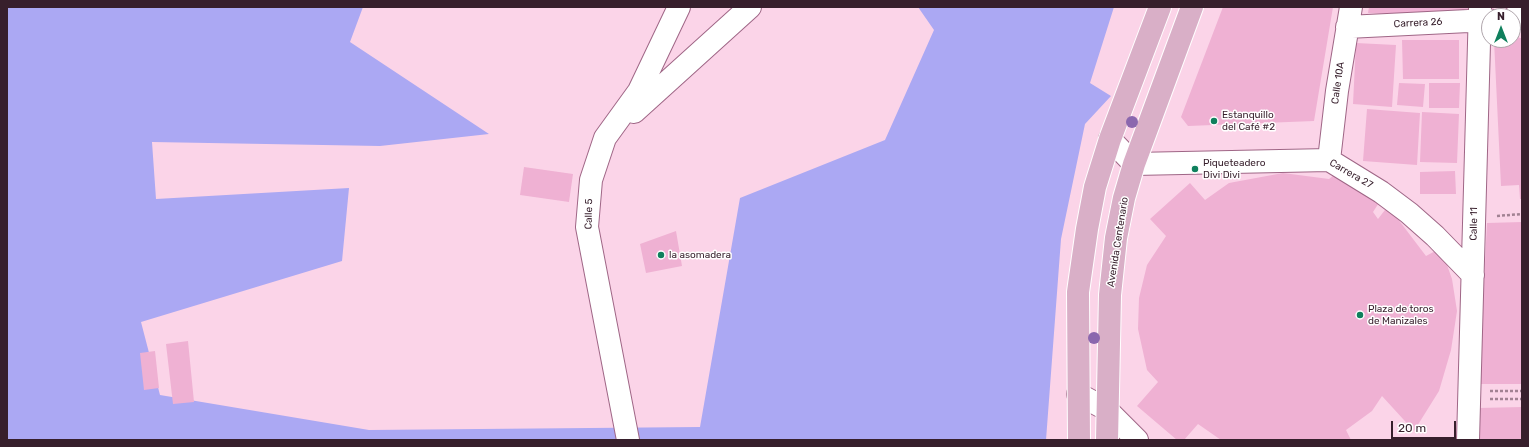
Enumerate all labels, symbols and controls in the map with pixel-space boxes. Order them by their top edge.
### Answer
north arrow [1481,8,1521,48]
text: N [1497,10,1505,23]
street label: Carrera 26 [1393,16,1443,30]
street label: Calle 10A [1329,61,1347,105]
place label: Estanquillo del Café #2 [1222,109,1275,132]
marker: Estanquillo del Café #2 [1209,116,1219,126]
place label: Piqueteadero Divi Divi [1203,157,1265,180]
street label: Carrera 27 [1327,157,1375,191]
marker: Piqueteadero Divi Divi [1190,164,1200,174]
street label: Avenida Centenario [1105,196,1131,288]
street label: Calle 5 [583,198,595,230]
street label: Calle 11 [1468,207,1480,241]
place label: la asomadera [669,249,731,261]
marker: la asomadera [656,250,666,260]
place label: Plaza de toros de Manizales [1368,303,1434,326]
marker: Plaza de toros de Manizales [1355,310,1365,320]
scale bar [1393,413,1458,439]
text: 20 m [1398,421,1426,435]

